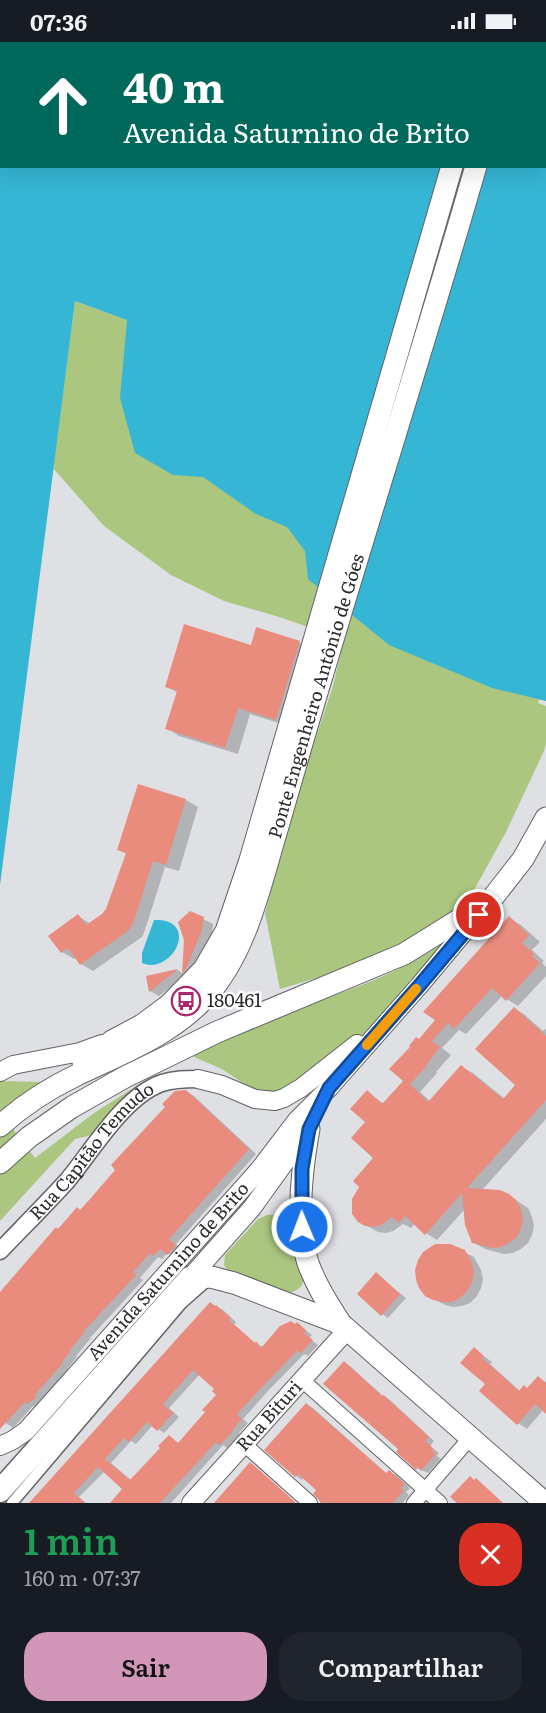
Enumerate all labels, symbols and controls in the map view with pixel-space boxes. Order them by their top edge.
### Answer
text: 07:36 [30,5,87,38]
text: 40 m [123,54,224,116]
icon: ahead [24,66,102,144]
text: Avenida Saturnino de Brito [123,111,470,151]
street label: Ponte Engenheiro Antônio de Góes [260,550,370,841]
pin [453,889,504,940]
icon: arrive [462,898,495,931]
bus stop icon: 180461 [170,985,202,1017]
place label: 180461 [207,986,262,1013]
street label: Rua Capitão Temudo [22,1074,159,1225]
street label: Avenida Saturnino de Brito [80,1175,254,1366]
position arrow [270,1195,334,1259]
street label: Rua Bituri [229,1374,308,1457]
text: 1 min [24,1513,119,1566]
button: close [459,1523,522,1586]
text: 160 m · 07:37 [24,1562,141,1592]
button: Sair [24,1632,267,1701]
button: Compartilhar [279,1632,522,1701]

